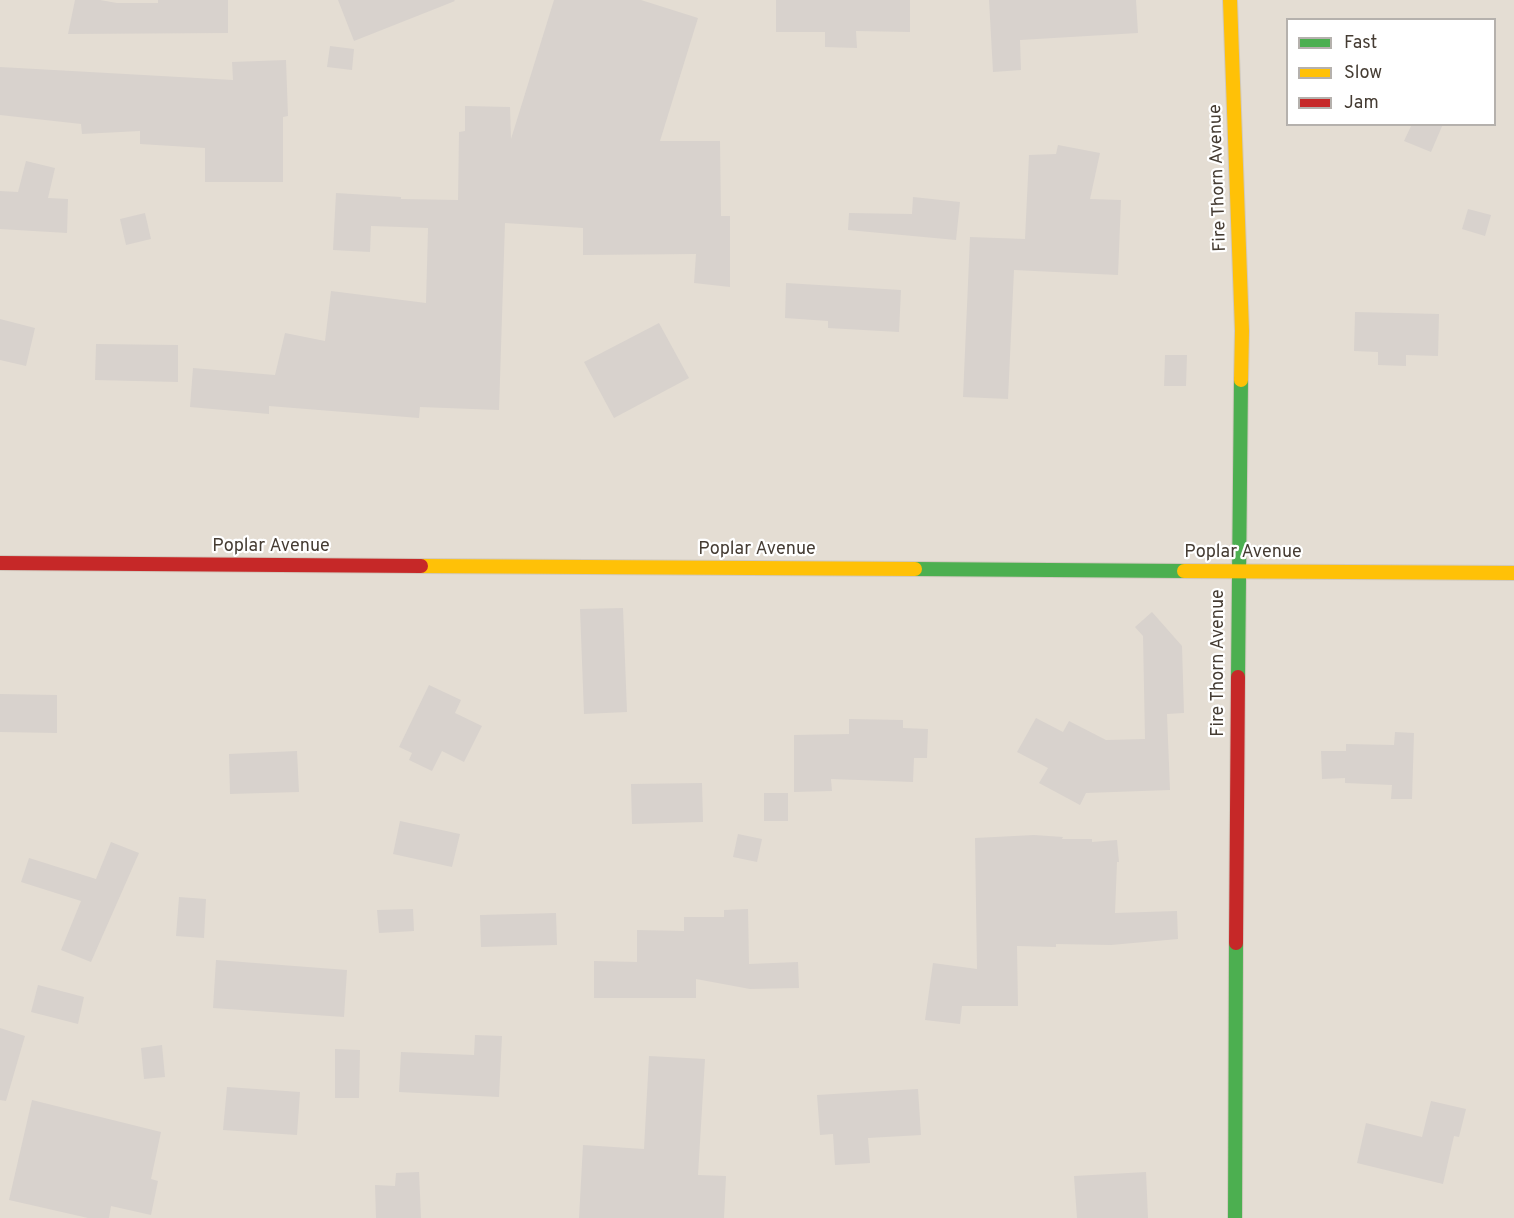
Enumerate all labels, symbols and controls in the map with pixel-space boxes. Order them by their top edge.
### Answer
legend [1286,18,1496,126]
text: Fast [1344,32,1377,55]
text: Slow [1344,62,1382,85]
text: Jam [1344,92,1379,115]
street label: Fire Thorn Avenue [1206,104,1232,252]
street label: Poplar Avenue [212,536,330,558]
street label: Poplar Avenue [698,539,816,561]
street label: Poplar Avenue [1184,542,1302,564]
street label: Fire Thorn Avenue [1208,589,1230,737]

